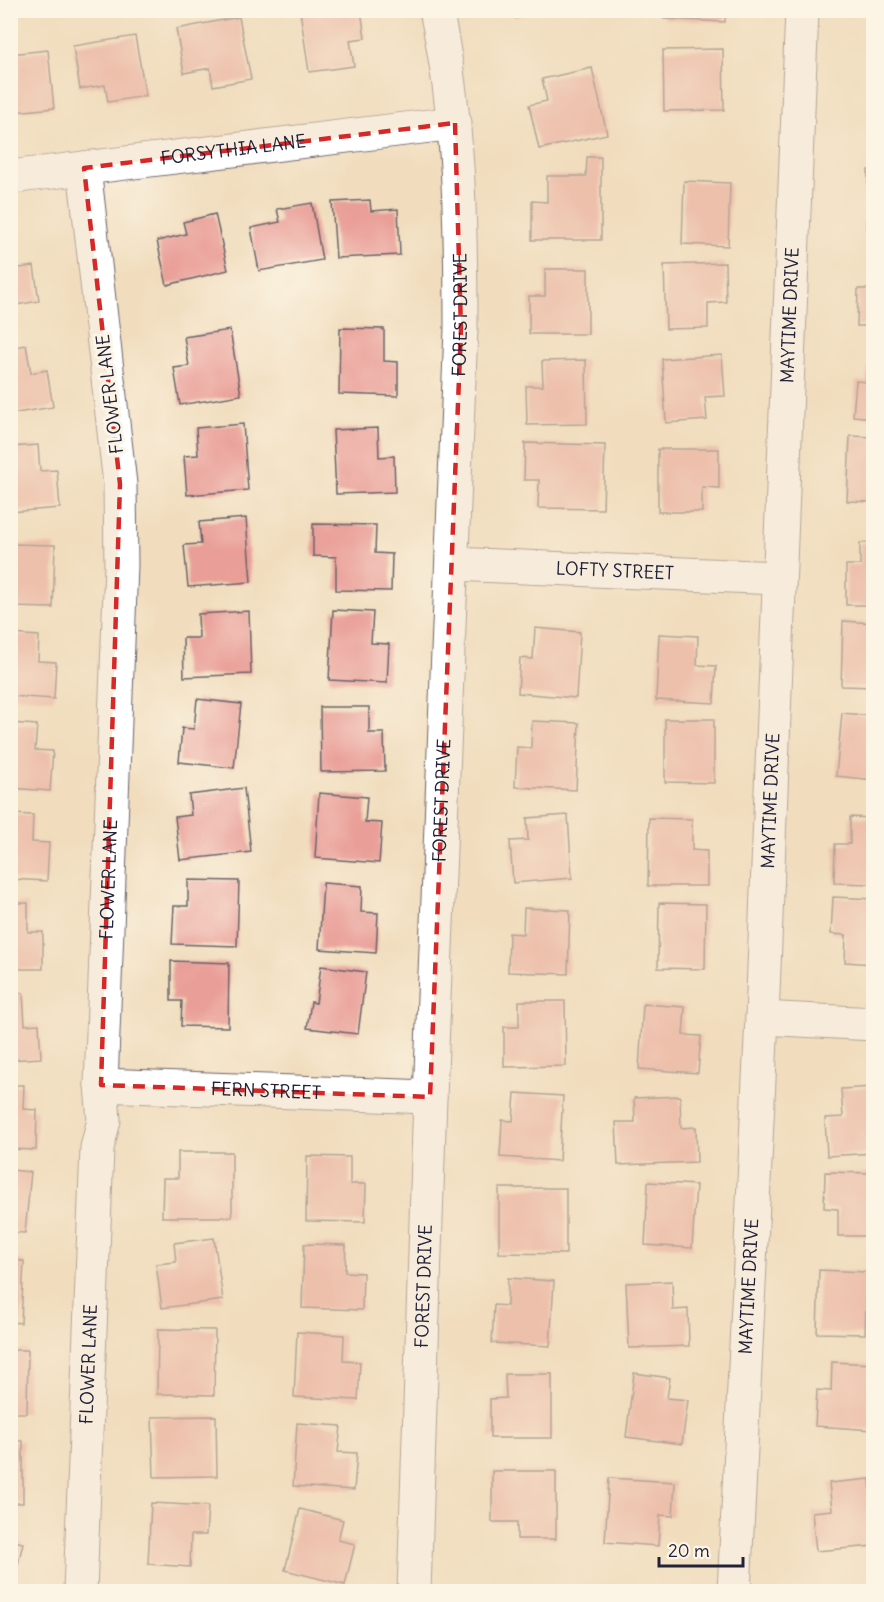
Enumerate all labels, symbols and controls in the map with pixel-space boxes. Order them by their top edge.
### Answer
street label: FORSYTHIA LANE [159,129,307,170]
street label: MAYTIME DRIVE [775,247,804,384]
street label: FOREST DRIVE [447,253,472,377]
street label: FLOWER LANE [91,333,128,455]
street label: LOFTY STREET [555,556,674,585]
street label: MAYTIME DRIVE [756,732,784,869]
street label: FOREST DRIVE [427,738,455,863]
street label: FLOWER LANE [95,819,122,940]
street label: FERN STREET [210,1077,321,1104]
street label: MAYTIME DRIVE [734,1218,763,1355]
street label: FOREST DRIVE [410,1224,437,1348]
street label: FLOWER LANE [74,1304,102,1425]
scale bar [659,1530,743,1568]
text: 20 m [668,1539,710,1562]

